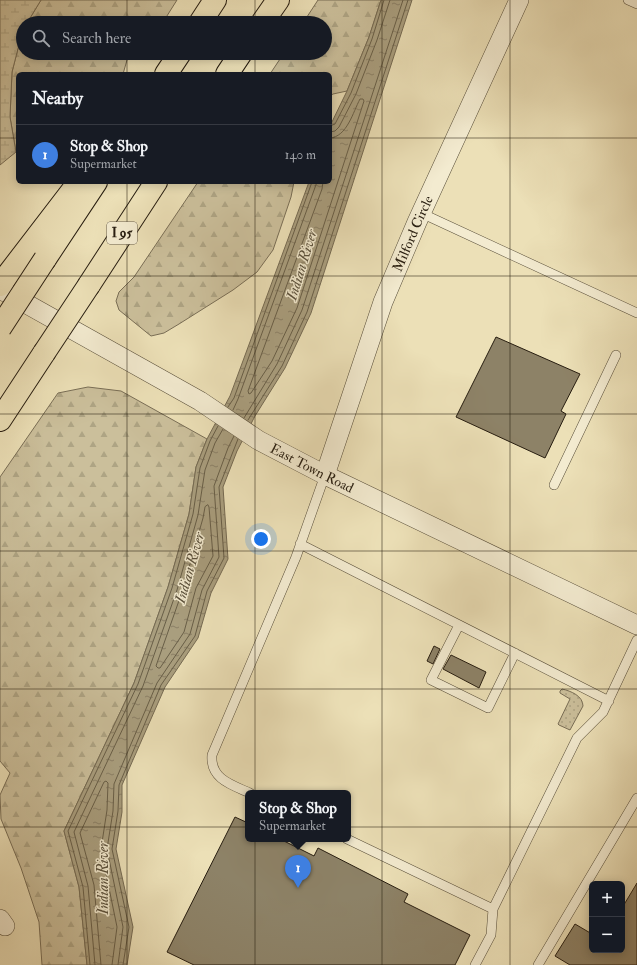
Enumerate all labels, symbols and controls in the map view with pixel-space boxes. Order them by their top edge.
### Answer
search box [16,16,332,60]
icon: search [30,27,52,49]
text: Search here [62,29,131,48]
text: Nearby [32,88,83,109]
text: Stop & Shop [70,137,148,156]
text: 1 [43,147,47,163]
text: 140 m [285,147,316,163]
text: Supermarket [70,156,137,172]
street label: Milford Circle [388,193,437,274]
road number: I 95 [107,222,137,244]
water label: Indian River [282,226,322,304]
street label: East Town Road [267,439,357,496]
water label: Indian River [171,529,210,607]
your location [251,529,271,549]
popup [245,790,351,842]
text: Stop & Shop [259,799,337,818]
text: Supermarket [259,818,326,834]
water label: Indian River [94,840,113,916]
pin: 1 [285,855,311,888]
map controls [589,881,625,953]
button: + [589,881,625,917]
button: − [589,917,625,953]

